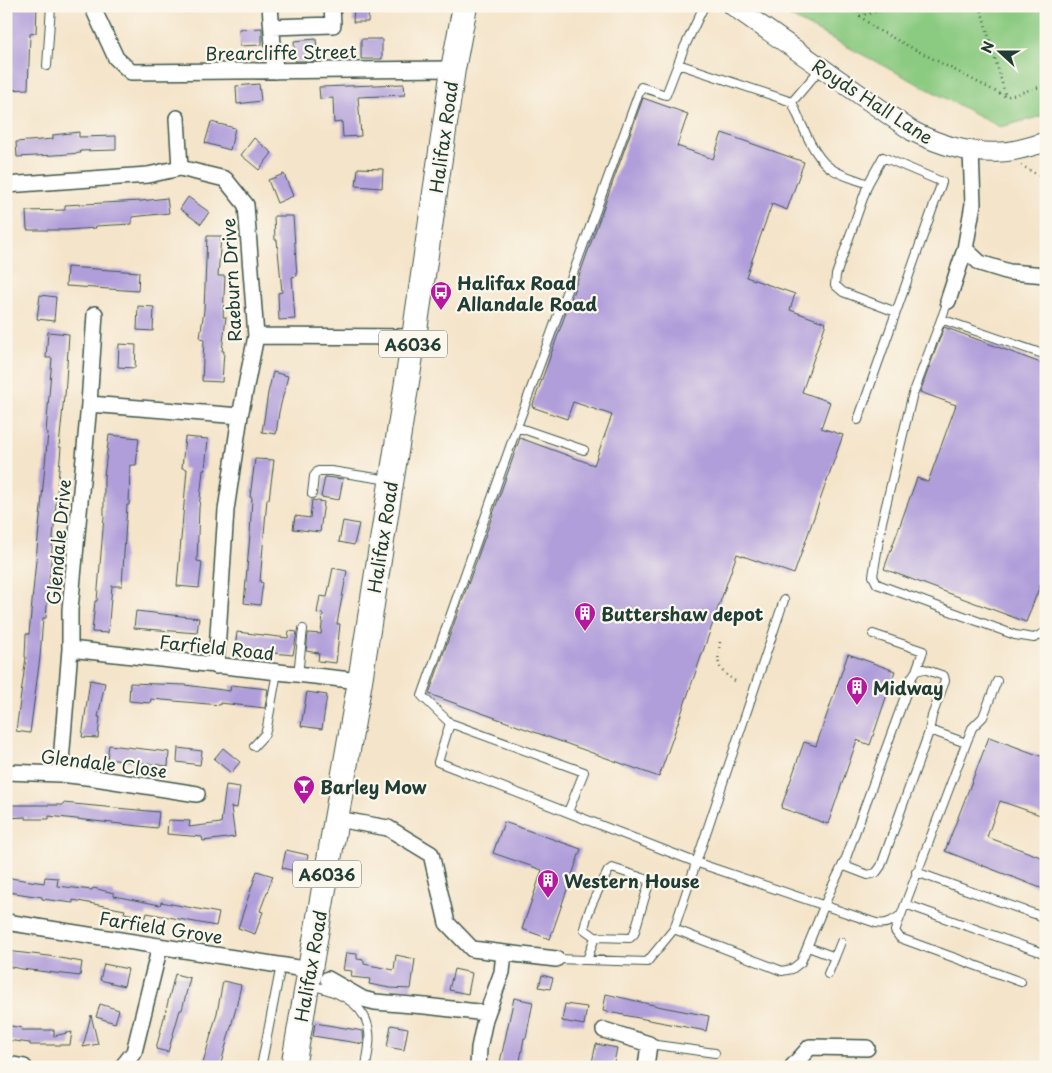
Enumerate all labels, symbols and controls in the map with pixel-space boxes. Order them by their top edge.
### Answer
north arrow [974,28,1024,78]
street label: Brearcliffe Street [205,37,357,67]
text: N [976,38,999,56]
street label: Royds Hall Lane [807,52,939,150]
street label: Halifax Road [422,79,464,195]
street label: Raeburn Drive [214,218,248,342]
place label: Halifax Road Allandale Road [456,269,597,317]
bus stop icon: Halifax Road Allandale Road [429,280,453,311]
road number: A6036 [379,330,447,358]
street label: Glendale Drive [39,478,77,606]
street label: Halifax Road [360,479,404,595]
place label: Buttershaw depot [601,600,764,627]
building icon: Buttershaw depot [573,601,597,632]
street label: Farfield Road [158,628,276,666]
place label: Midway [873,674,943,701]
building icon: Midway [845,675,869,706]
street label: Glendale Close [39,742,169,784]
place label: Barley Mow [320,773,427,800]
bar icon: Barley Mow [292,774,316,805]
road number: A6036 [293,861,361,888]
place label: Western House [564,867,700,894]
building icon: Western House [536,868,560,899]
street label: Farfield Grove [97,904,225,950]
street label: Halifax Road [287,908,333,1024]

